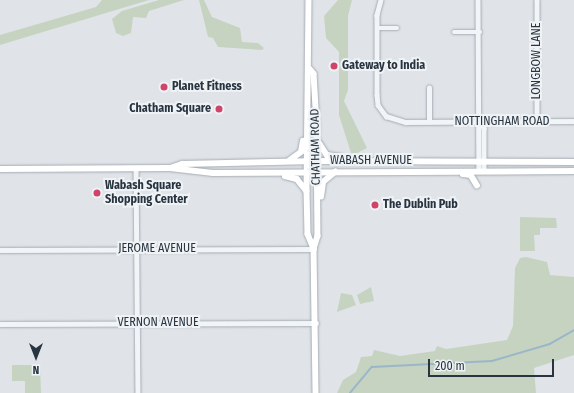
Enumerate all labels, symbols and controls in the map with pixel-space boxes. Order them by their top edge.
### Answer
street label: LONGBOW LANE [530,23,544,99]
place label: Gateway to India [342,59,425,73]
marker: Gateway to India [329,61,339,71]
place label: Planet Fitness [172,80,242,94]
marker: Planet Fitness [159,82,169,92]
place label: Chatham Square [129,102,211,116]
marker: Chatham Square [214,104,224,114]
street label: CHATHAM ROAD [308,109,324,185]
street label: NOTTINGHAM ROAD [455,115,549,129]
street label: WABASH AVENUE [330,154,412,168]
place label: Wabash Square Shopping Center [105,179,188,207]
marker: Wabash Square Shopping Center [92,188,102,198]
place label: The Dublin Pub [383,198,458,212]
marker: The Dublin Pub [370,200,380,210]
street label: JEROME AVENUE [118,242,196,256]
street label: VERNON AVENUE [117,316,199,330]
north arrow [16,337,56,377]
scale bar [430,351,556,377]
text: 200 m [435,359,465,373]
text: N [33,363,39,376]

